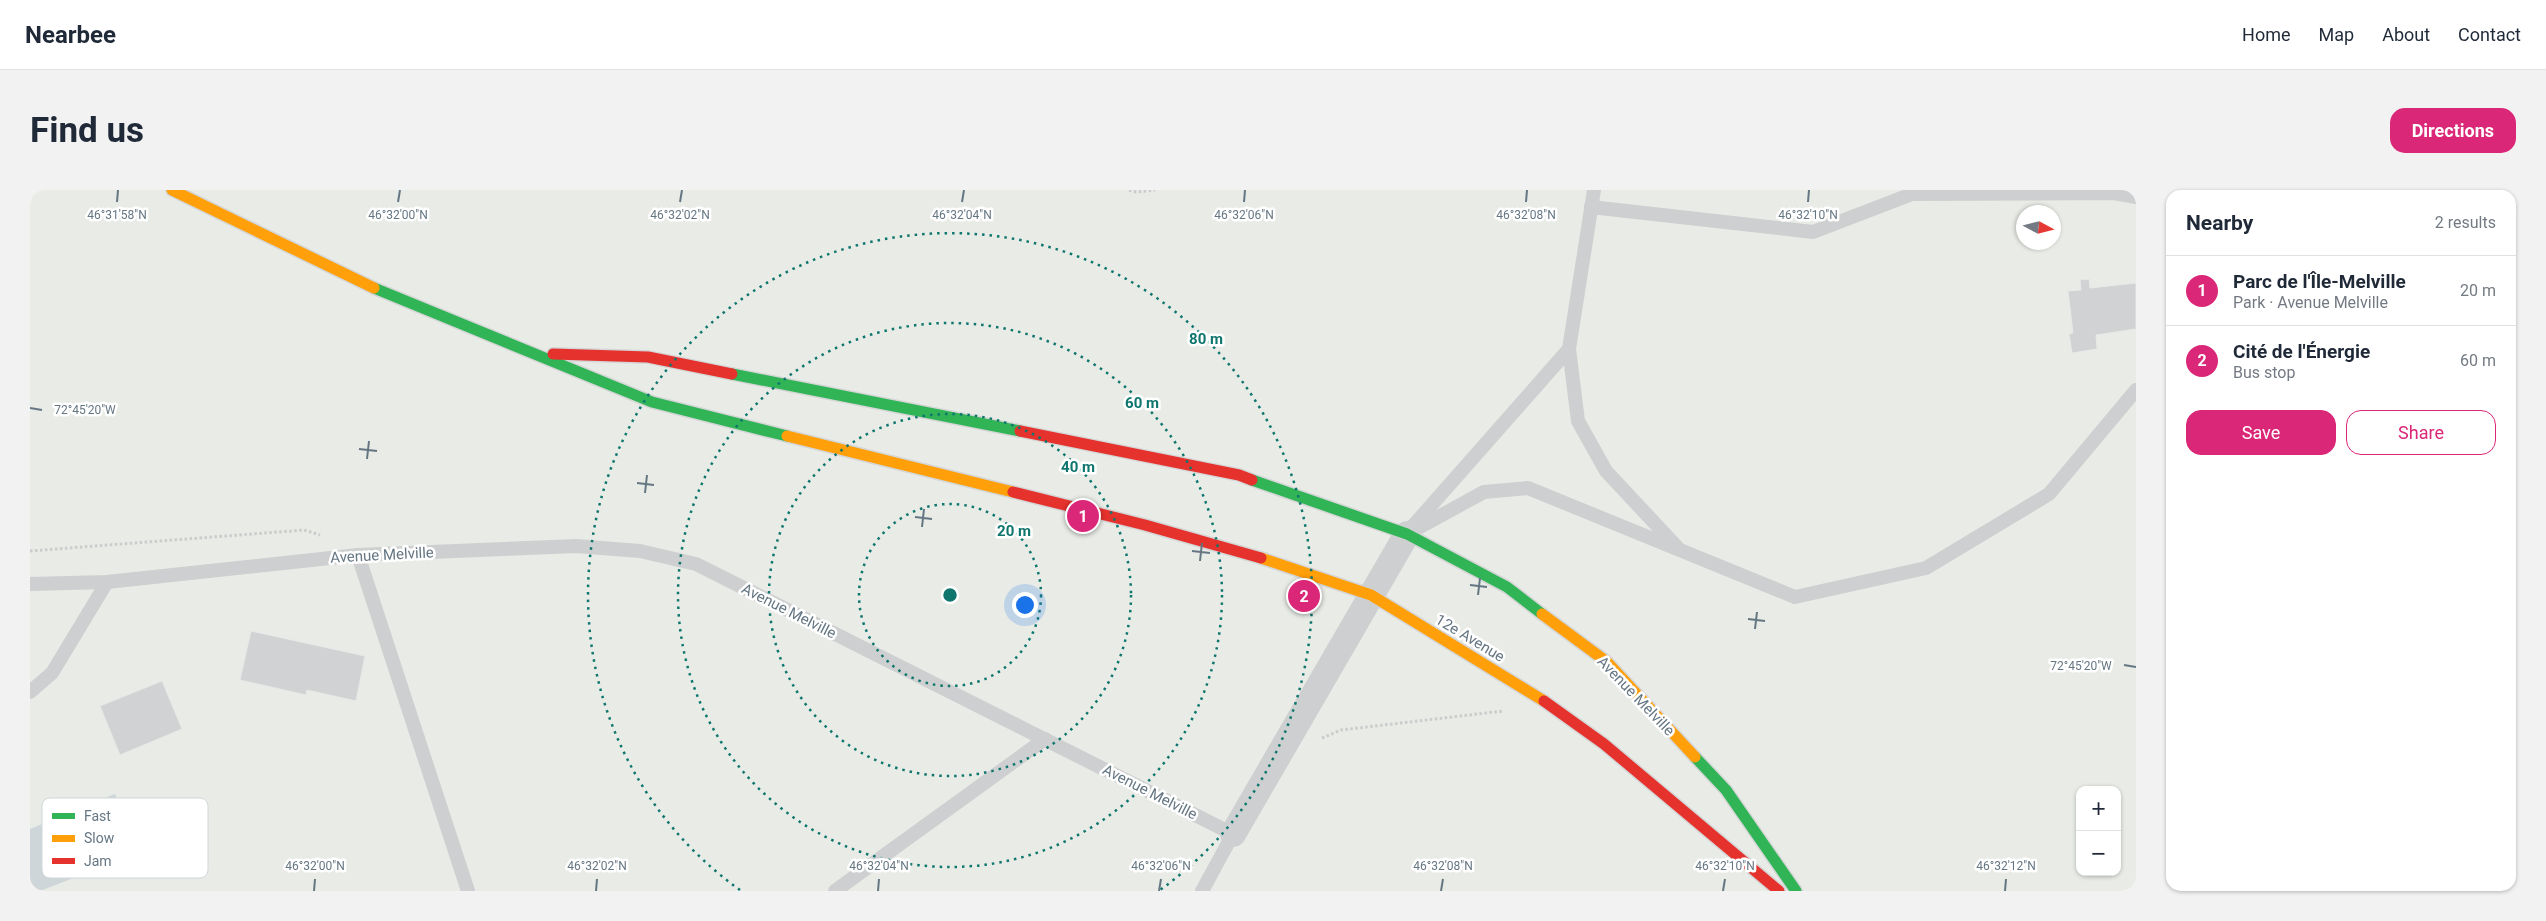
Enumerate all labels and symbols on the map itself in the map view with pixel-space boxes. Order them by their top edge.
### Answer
north arrow [2016,205,2061,250]
text: 46°31'58"N [87,208,147,222]
text: 46°32'00"N [368,208,428,222]
text: 46°32'02"N [650,208,710,222]
text: 46°32'04"N [932,208,992,222]
text: 46°32'06"N [1214,208,1274,222]
text: 46°32'08"N [1496,208,1556,222]
text: 46°32'10"N [1778,208,1838,222]
text: 80 m [1189,330,1223,348]
text: 60 m [1125,394,1159,412]
text: 72°45'20"W [54,403,116,417]
text: 40 m [1061,458,1095,476]
pin: 1 [1067,497,1099,535]
text: 20 m [997,522,1031,540]
street label: Avenue Melville [330,543,434,567]
pin: 2 [1288,577,1320,615]
street label: Avenue Melville [739,579,839,643]
centre of rings [941,586,959,604]
your location [1012,592,1038,618]
street label: 12e Avenue [1432,610,1508,666]
street label: Avenue Melville [1594,652,1678,740]
text: 72°45'20"W [2050,659,2112,673]
street label: Avenue Melville [1100,760,1200,824]
legend [42,798,208,878]
text: Fast [84,808,111,824]
text: Slow [84,830,115,846]
text: Jam [84,853,112,869]
text: 46°32'00"N [285,859,345,873]
text: 46°32'02"N [567,859,627,873]
text: 46°32'04"N [849,859,909,873]
text: 46°32'06"N [1131,859,1191,873]
text: 46°32'08"N [1413,859,1473,873]
text: 46°32'10"N [1695,859,1755,873]
text: 46°32'12"N [1976,859,2036,873]

